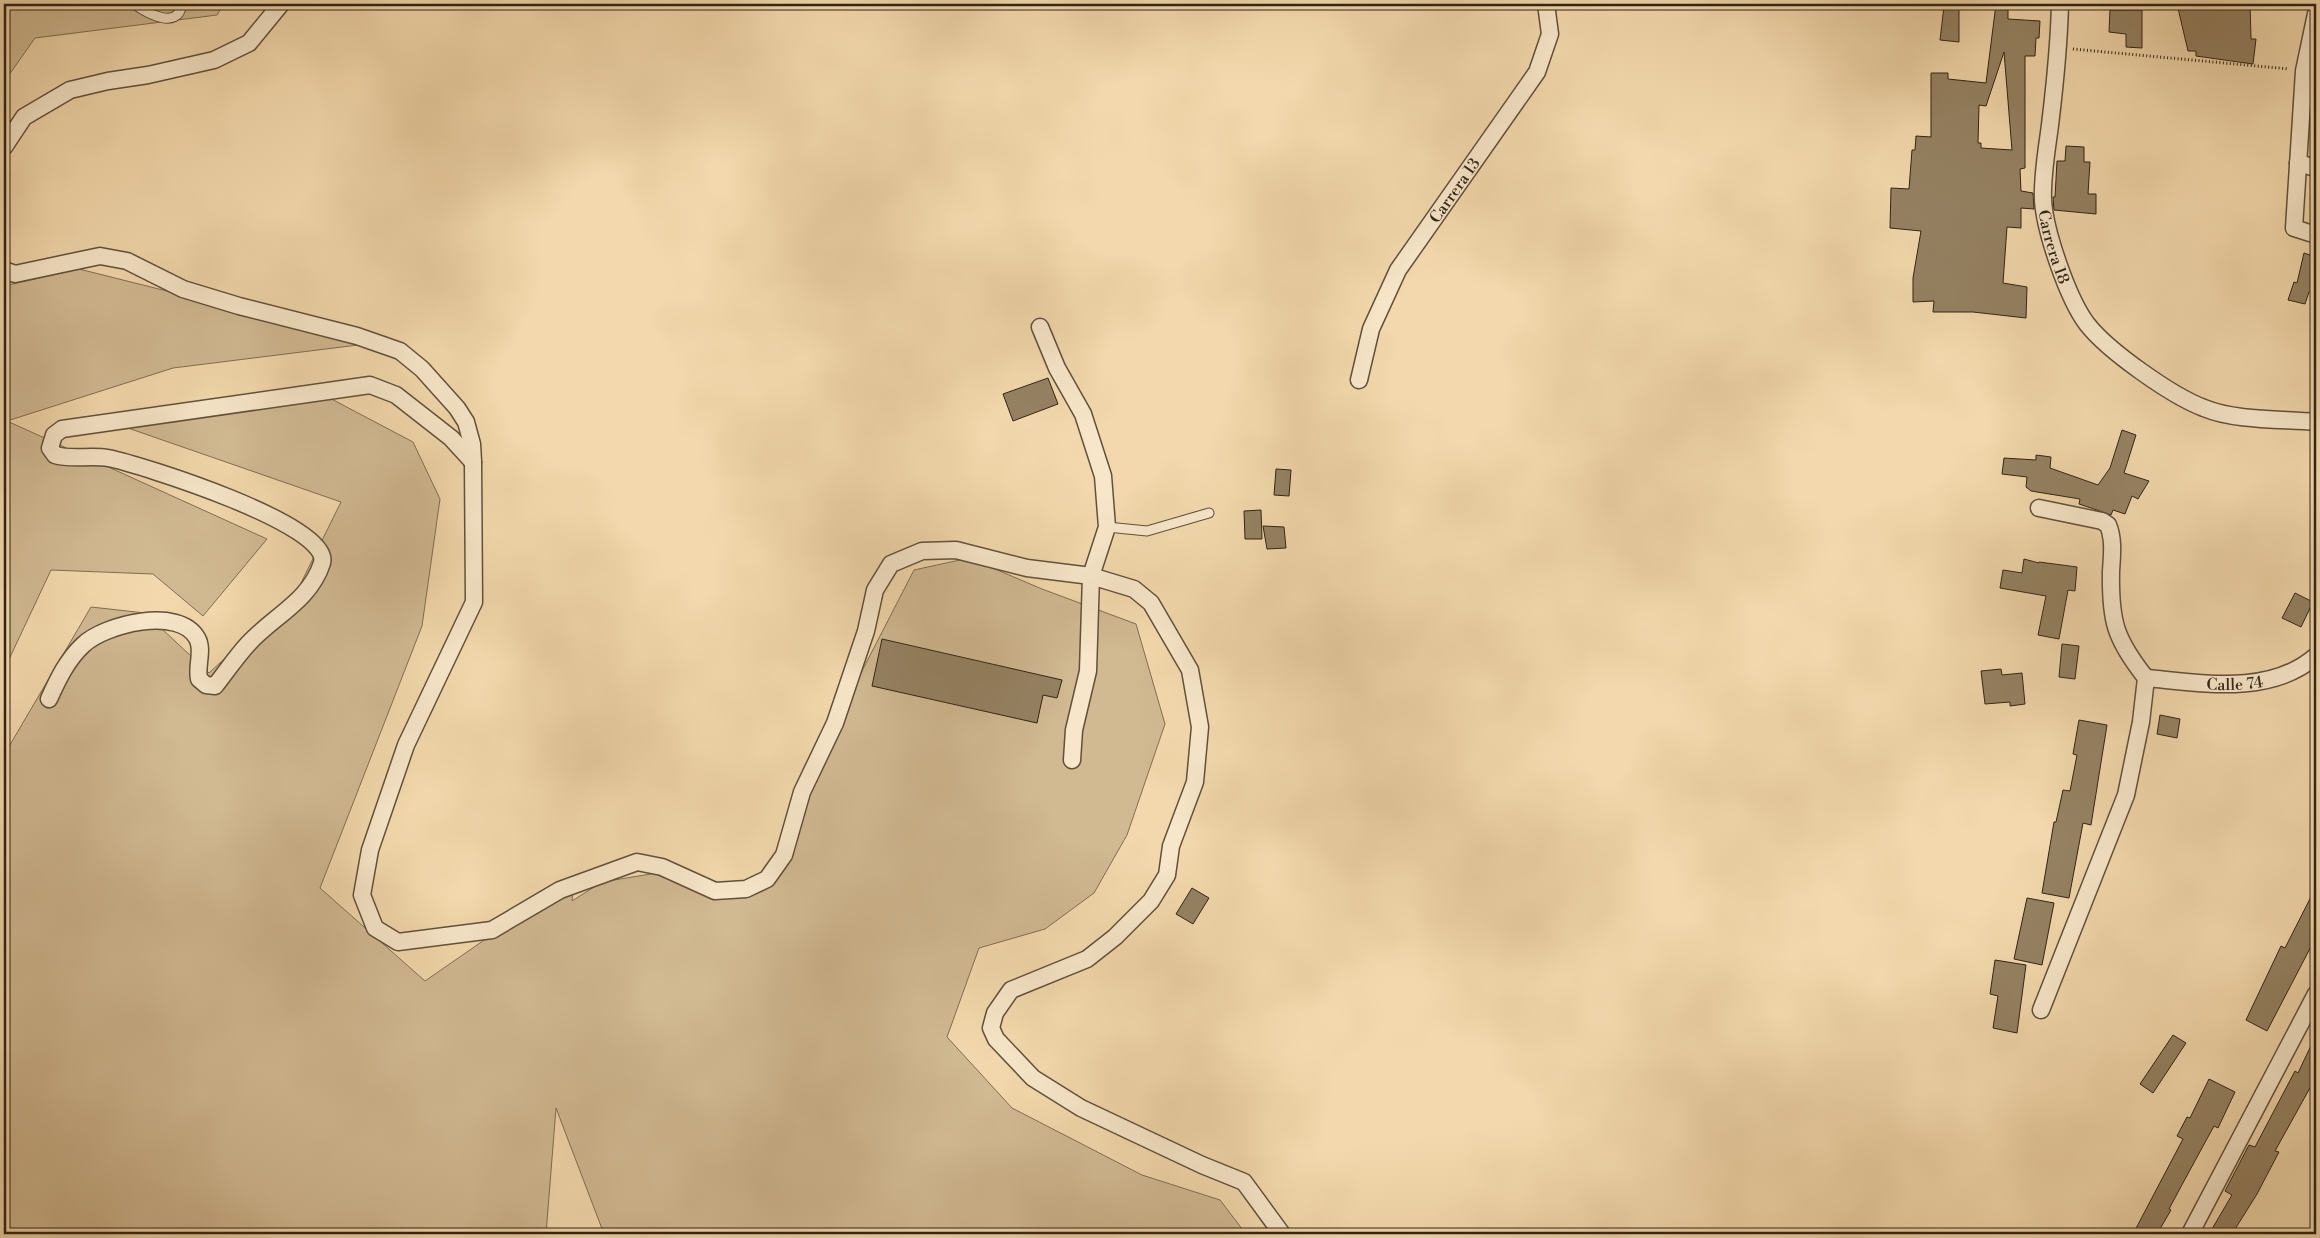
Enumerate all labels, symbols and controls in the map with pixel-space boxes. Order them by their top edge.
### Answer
street label: Carrera 13 [1425,154,1485,227]
street label: Carrera 18 [2033,208,2074,287]
street label: Calle 74 [2206,672,2265,695]

